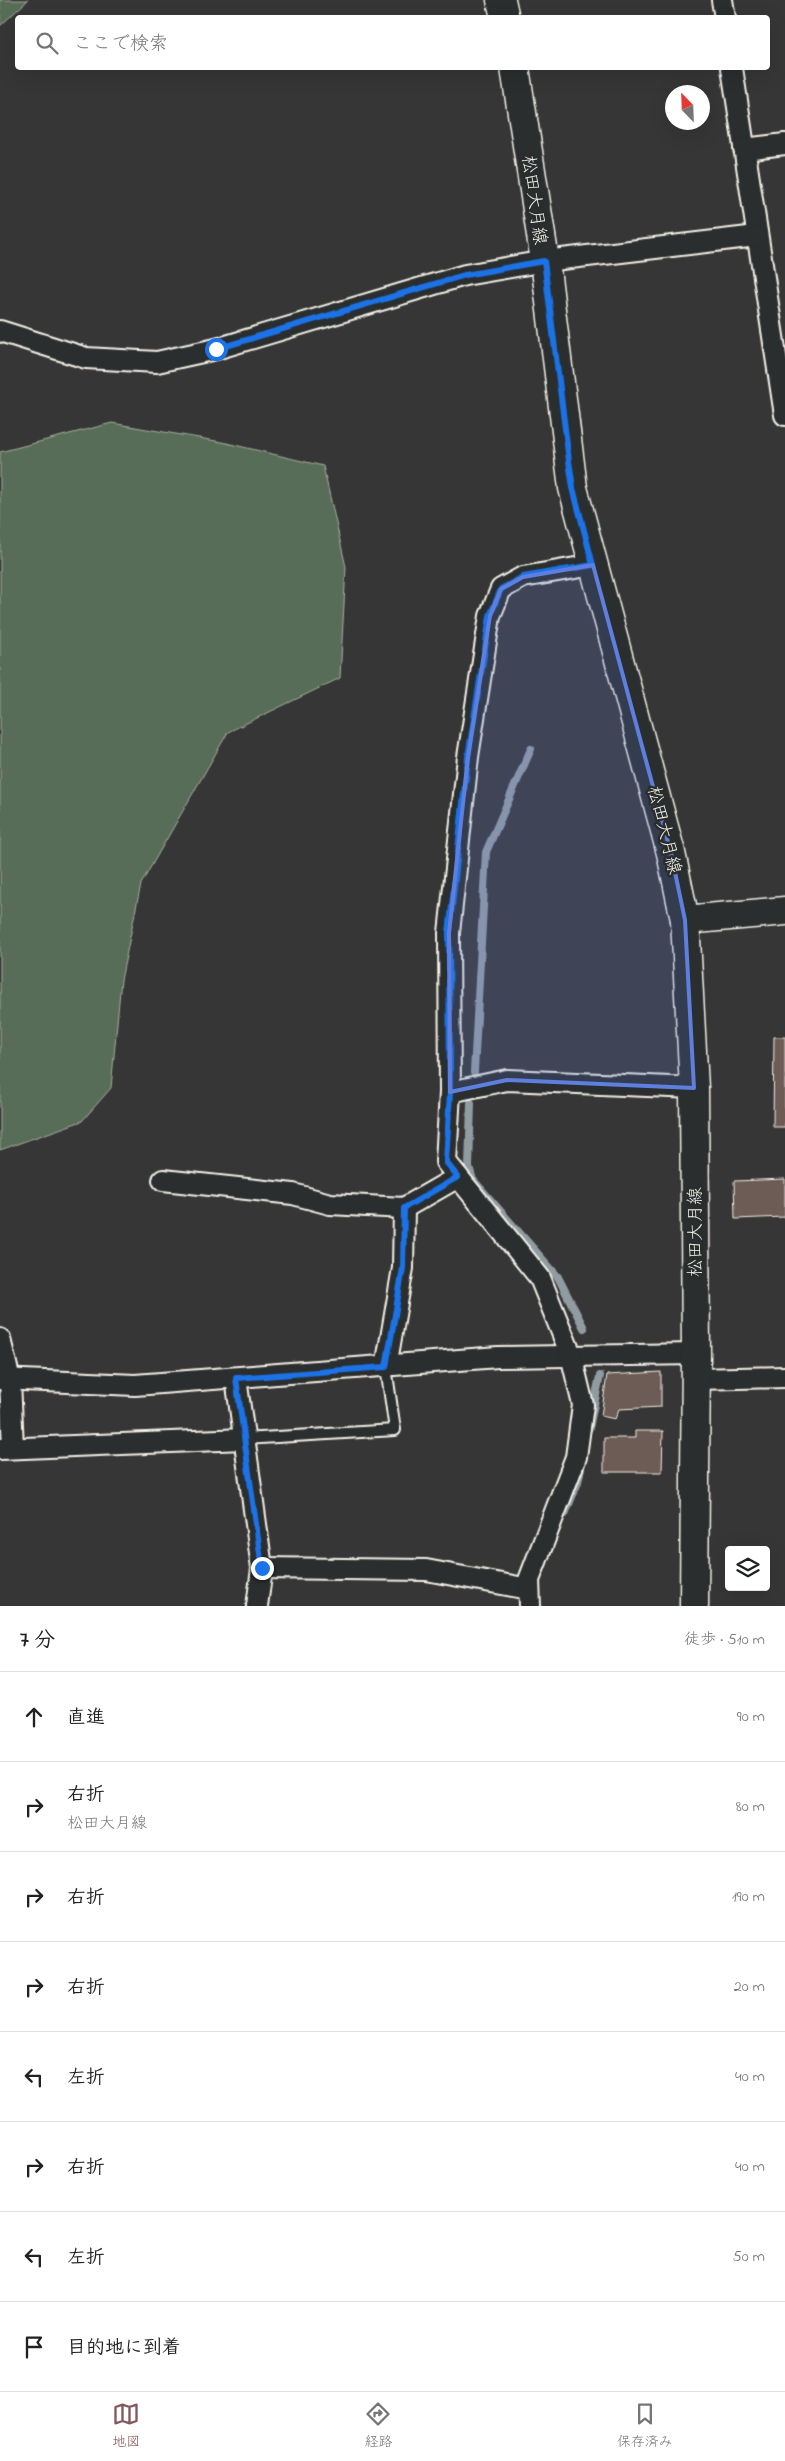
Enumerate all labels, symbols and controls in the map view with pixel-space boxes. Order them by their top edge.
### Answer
search box [15,15,770,70]
icon: search [33,29,61,57]
text: ここで検索 [73,31,168,58]
north arrow [665,85,710,130]
street label: 松田大月線 [514,154,552,247]
route start [205,338,228,361]
street label: 松田大月線 [640,784,687,877]
street label: 松田大月線 [684,1187,710,1277]
map controls [725,1546,770,1591]
button: layers [725,1546,770,1591]
route end [251,1557,274,1580]
text: 7 分 [20,1626,55,1656]
text: 徒歩 · 510 m [684,1628,765,1652]
icon: ahead [20,1703,48,1731]
text: 直進 [67,1705,105,1732]
text: 90 m [737,1705,765,1729]
text: 右折 [67,1782,105,1809]
icon: right [20,1793,48,1821]
text: 80 m [736,1795,765,1819]
text: 松田大月線 [67,1812,147,1836]
icon: right [20,1883,48,1911]
text: 右折 [67,1885,105,1912]
text: 190 m [732,1885,765,1909]
icon: right [20,1973,48,2001]
text: 右折 [67,1975,105,2002]
text: 20 m [734,1975,765,1999]
icon: left [20,2063,48,2091]
text: 左折 [67,2065,105,2092]
text: 40 m [735,2065,765,2089]
icon: right [20,2153,48,2181]
text: 右折 [67,2155,105,2182]
text: 40 m [735,2155,765,2179]
icon: left [20,2243,48,2271]
text: 左折 [67,2245,105,2272]
text: 50 m [733,2245,765,2269]
icon: arrive [20,2333,48,2361]
text: 目的地に到着 [67,2335,181,2362]
tab: 地図 [112,2400,140,2453]
tab: 経路 [364,2400,392,2453]
tab: 保存済み [617,2400,673,2453]

